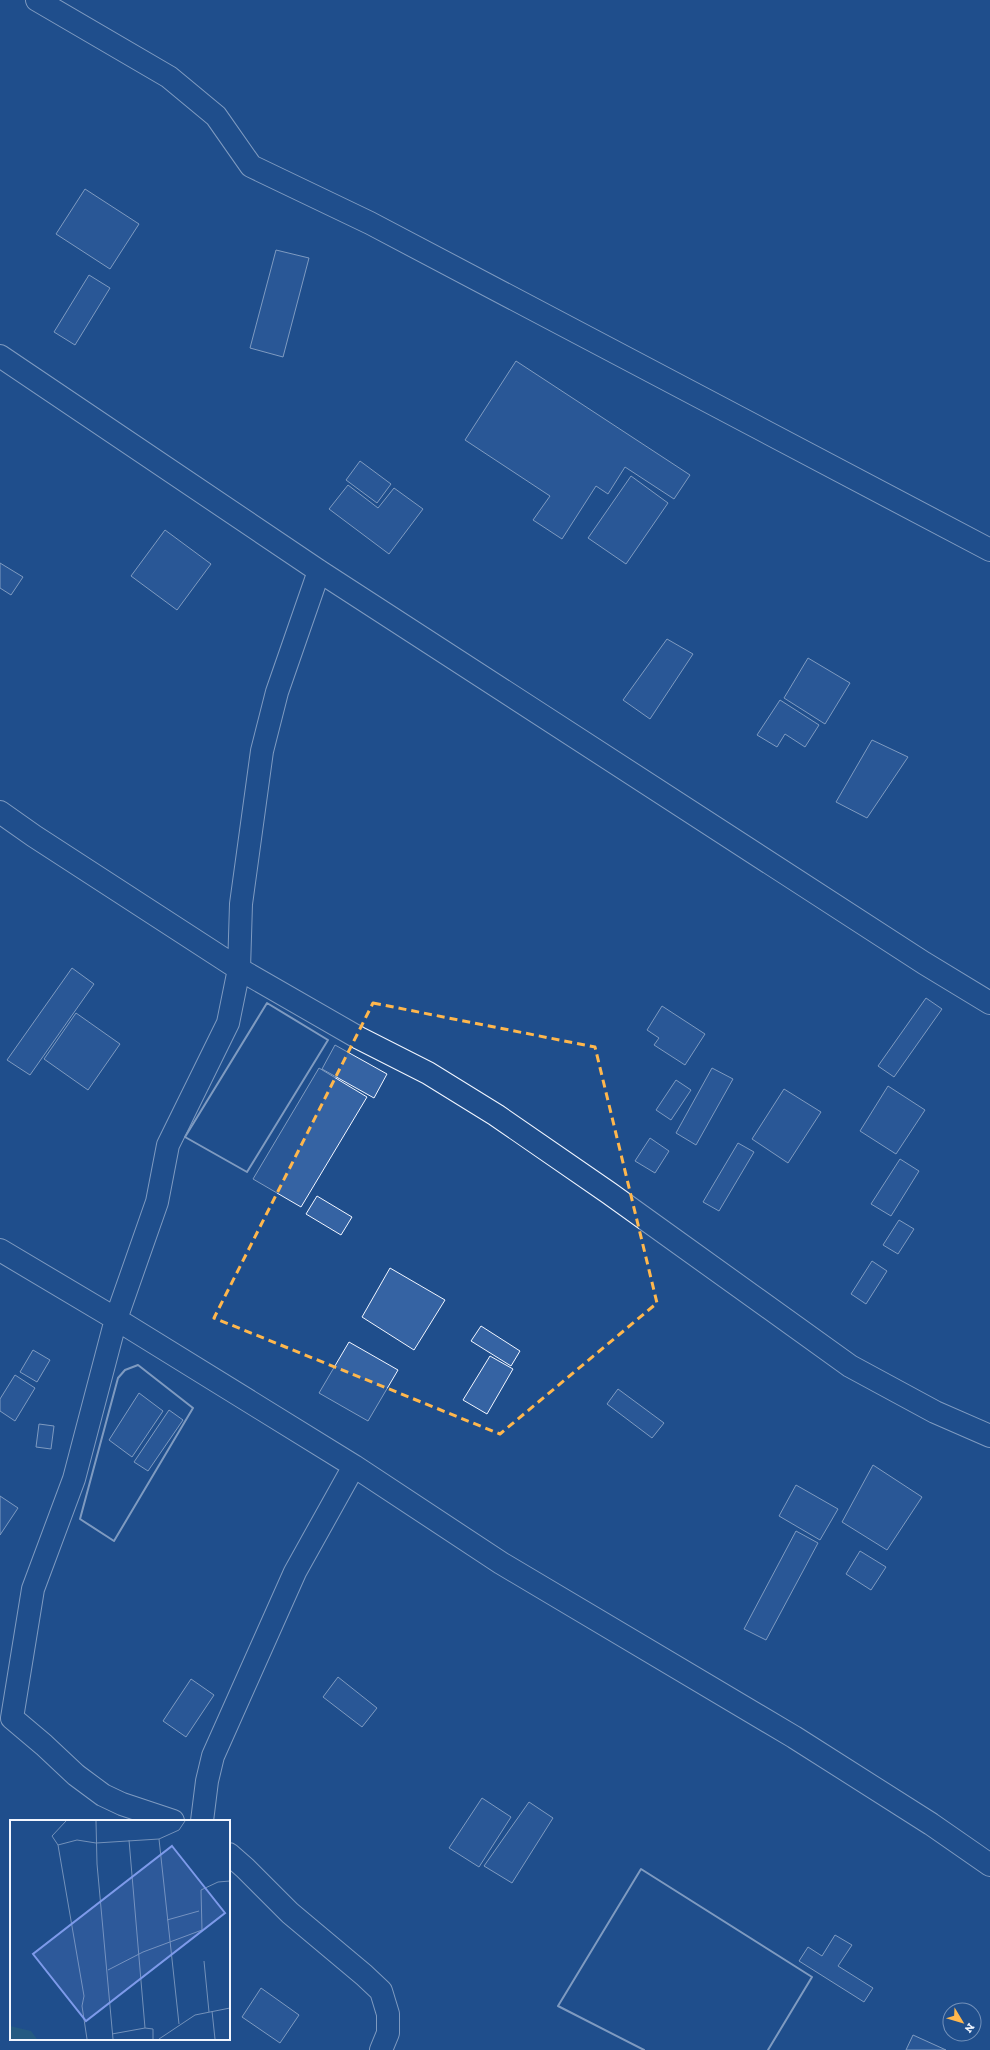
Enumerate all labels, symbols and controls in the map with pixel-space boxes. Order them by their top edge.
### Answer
inset map [10,1820,230,2040]
north arrow [942,2002,982,2042]
text: N [961,2021,977,2036]

